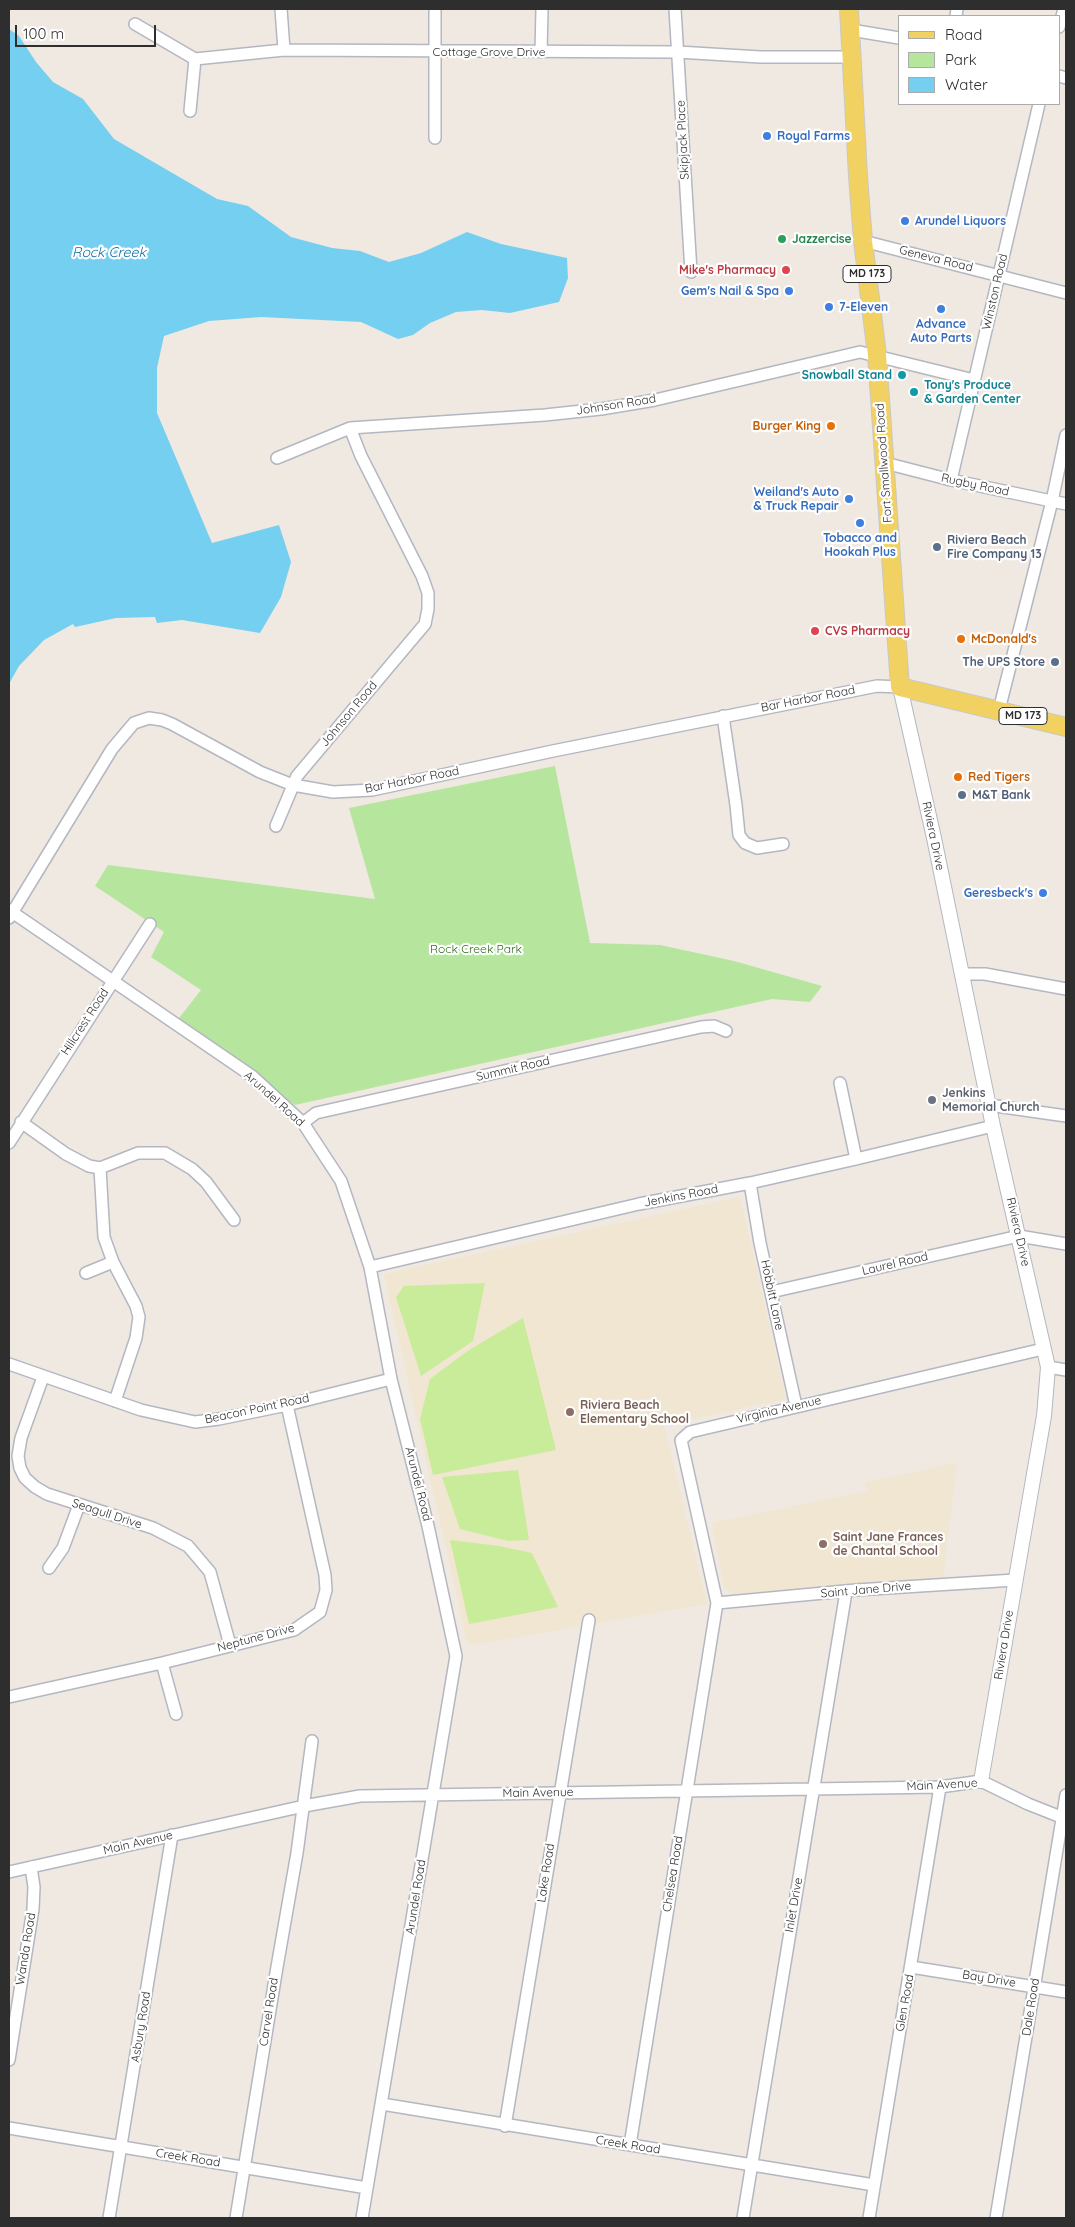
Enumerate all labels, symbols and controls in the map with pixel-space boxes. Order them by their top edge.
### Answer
scale bar [18,15,159,47]
legend [898,15,1060,105]
text: 100 m [23,24,64,43]
text: Road [945,25,982,44]
street label: Cottage Grove Drive [433,45,545,59]
text: Park [945,50,977,69]
text: Water [945,75,988,94]
street label: Skipjack Place [674,100,692,180]
place label: Royal Farms [777,129,850,143]
marker: Royal Farms [761,130,773,142]
place label: Arundel Liquors [915,214,1006,228]
marker: Arundel Liquors [899,215,911,227]
place label: Jazzercise [792,232,852,246]
marker: Jazzercise [776,233,788,245]
street label: Geneva Road [898,243,974,275]
water label: Rock Creek [72,245,146,261]
street label: Winston Road [979,252,1011,332]
place label: Mike's Pharmacy [679,263,776,277]
marker: Mike's Pharmacy [780,264,792,276]
road number: MD 173 [843,266,891,282]
place label: Gem's Nail & Spa [681,284,779,298]
marker: Gem's Nail & Spa [783,285,795,297]
place label: 7-Eleven [839,300,888,314]
marker: 7-Eleven [823,301,835,313]
marker: Advance Auto Parts [935,303,947,315]
place label: Advance Auto Parts [910,317,972,345]
place label: Snowball Stand [802,368,892,382]
marker: Snowball Stand [896,369,908,381]
place label: Tony's Produce & Garden Center [924,378,1021,406]
marker: Tony's Produce & Garden Center [908,386,920,398]
street label: Johnson Road [575,392,657,418]
street label: Fort Smallwood Road [873,403,895,523]
place label: Burger King [753,419,821,433]
marker: Burger King [825,420,837,432]
street label: Rugby Road [940,471,1010,499]
place label: Weiland's Auto & Truck Repair [753,485,839,513]
marker: Weiland's Auto & Truck Repair [843,493,855,505]
marker: Tobacco and Hookah Plus [854,517,866,529]
place label: Tobacco and Hookah Plus [823,531,897,559]
place label: Riviera Beach Fire Company 13 [947,533,1042,561]
marker: Riviera Beach Fire Company 13 [931,541,943,553]
place label: CVS Pharmacy [825,624,910,638]
marker: CVS Pharmacy [809,625,821,637]
place label: McDonald's [971,632,1037,646]
marker: McDonald's [955,633,967,645]
place label: The UPS Store [962,655,1045,669]
marker: The UPS Store [1049,656,1061,668]
street label: Johnson Road [318,678,380,750]
street label: Bar Harbor Road [760,683,856,715]
road number: MD 173 [999,708,1047,724]
street label: Bar Harbor Road [364,764,460,796]
place label: Red Tigers [968,770,1030,784]
marker: Red Tigers [952,771,964,783]
place label: M&T Bank [972,788,1031,802]
marker: M&T Bank [956,789,968,801]
street label: Riviera Drive [919,800,947,872]
place label: Geresbeck's [964,886,1033,900]
marker: Geresbeck's [1037,887,1049,899]
park label: Rock Creek Park [430,942,522,956]
street label: Hillcrest Road [58,986,112,1058]
street label: Summit Road [475,1054,551,1084]
street label: Arundel Road [241,1068,307,1130]
place label: Jenkins Memorial Church [942,1086,1039,1114]
marker: Jenkins Memorial Church [926,1094,938,1106]
street label: Jenkins Road [643,1182,719,1210]
street label: Riviera Drive [1003,1196,1033,1268]
street label: Laurel Road [861,1249,929,1279]
street label: Hobbitt Lane [757,1258,787,1332]
street label: Beacon Point Road [203,1391,311,1427]
street label: Virginia Avenue [735,1393,823,1427]
place label: Riviera Beach Elementary School [580,1398,689,1426]
marker: Riviera Beach Elementary School [564,1406,576,1418]
street label: Arundel Road [402,1445,434,1523]
street label: Seagull Drive [70,1496,144,1532]
place label: Saint Jane Frances de Chantal School [833,1530,943,1558]
marker: Saint Jane Frances de Chantal School [817,1538,829,1550]
street label: Saint Jane Drive [820,1579,912,1601]
street label: Riviera Drive [991,1609,1017,1681]
street label: Neptune Drive [216,1621,296,1655]
street label: Main Avenue [906,1776,978,1794]
street label: Main Avenue [502,1785,574,1801]
street label: Main Avenue [102,1828,174,1858]
street label: Chelsea Road [660,1835,686,1913]
street label: Lake Road [534,1842,558,1904]
street label: Arundel Road [403,1858,429,1936]
street label: Inlet Drive [782,1876,806,1934]
street label: Wanda Road [13,1912,39,1986]
street label: Bay Drive [961,1968,1017,1990]
street label: Glen Road [893,1973,917,2033]
street label: Carvel Road [256,1977,282,2047]
street label: Dale Road [1019,1977,1043,2037]
street label: Asbury Road [128,1990,154,2064]
street label: Creek Road [595,2133,661,2157]
street label: Creek Road [155,2146,221,2170]

